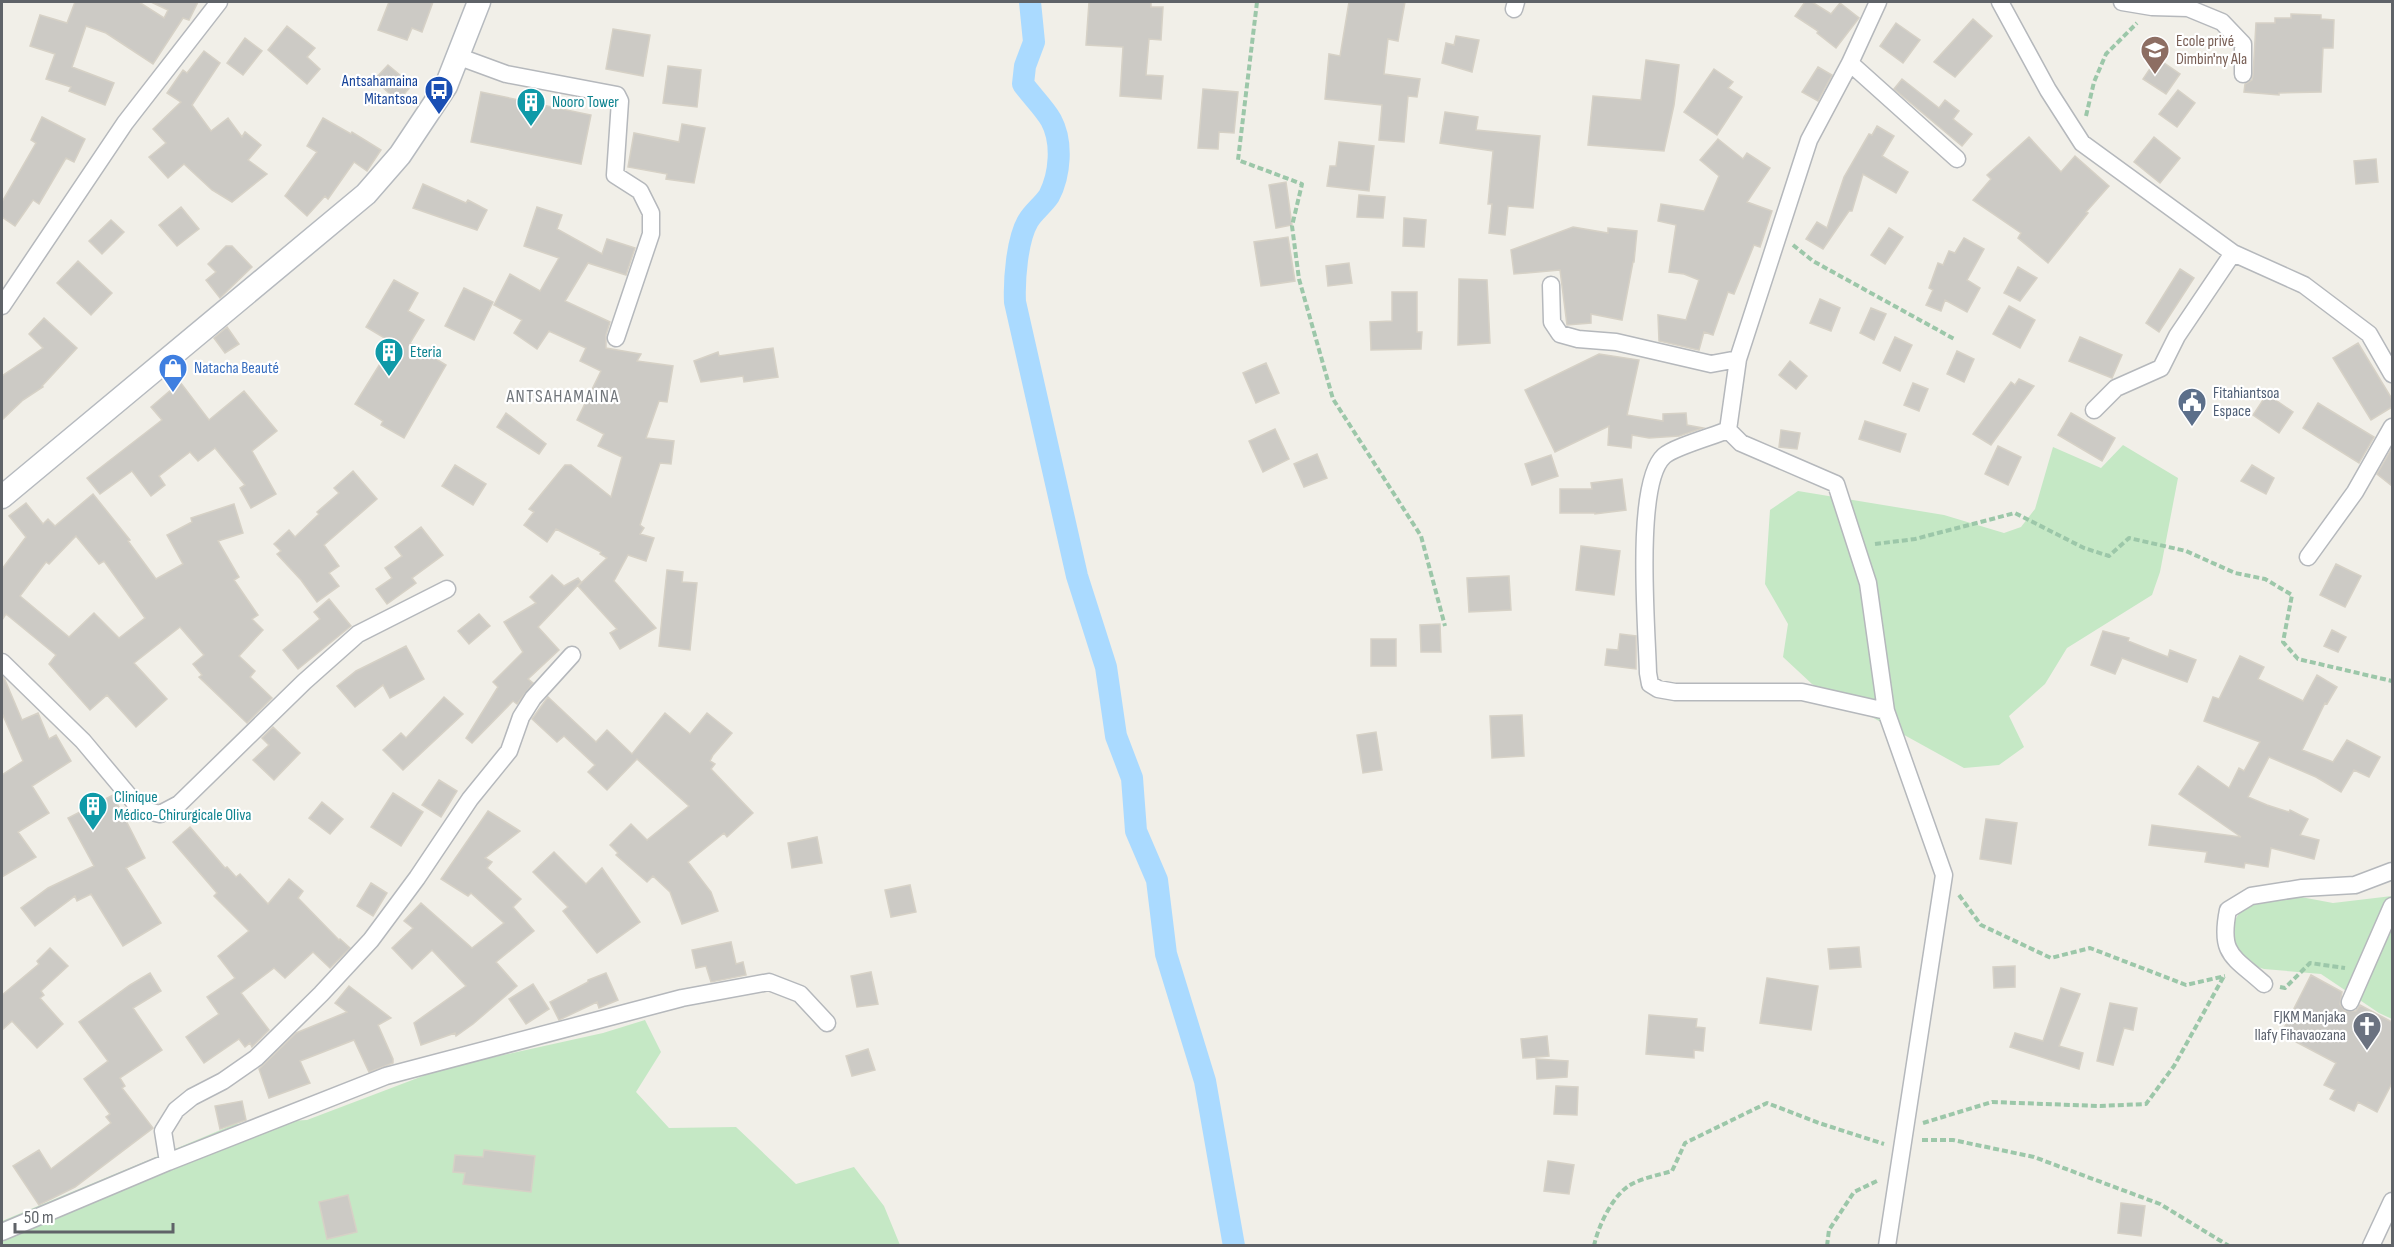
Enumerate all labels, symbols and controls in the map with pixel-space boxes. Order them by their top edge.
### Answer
place label: Ecole privé Dimbin'ny Ala [2176,32,2247,69]
school or university icon: Ecole privé Dimbin'ny Ala [2139,34,2171,76]
place label: Antsahamaina Mitantsoa [341,72,418,109]
bus stop icon: Antsahamaina Mitantsoa [423,74,455,116]
building icon: Nooro Tower [515,86,547,128]
place label: Nooro Tower [552,93,619,112]
building icon: Eteria [373,336,405,378]
place label: Eteria [410,343,442,362]
shop icon: Natacha Beauté [157,352,189,394]
place label: Natacha Beauté [194,359,279,378]
place label: Fitahiantsoa Espace [2213,384,2279,421]
district label: ANTSAHAMAINA [505,386,620,407]
public building icon: Fitahiantsoa Espace [2176,386,2208,428]
place label: Clinique Médico-Chirurgicale Oliva [114,788,251,825]
building icon: Clinique Médico-Chirurgicale Oliva [77,790,109,832]
place label: FJKM Manjaka Ilafy Fihavaozana [2254,1008,2346,1045]
church icon: FJKM Manjaka Ilafy Fihavaozana [2351,1010,2383,1052]
scale bar [15,1196,172,1234]
text: 50 m [24,1207,54,1228]

